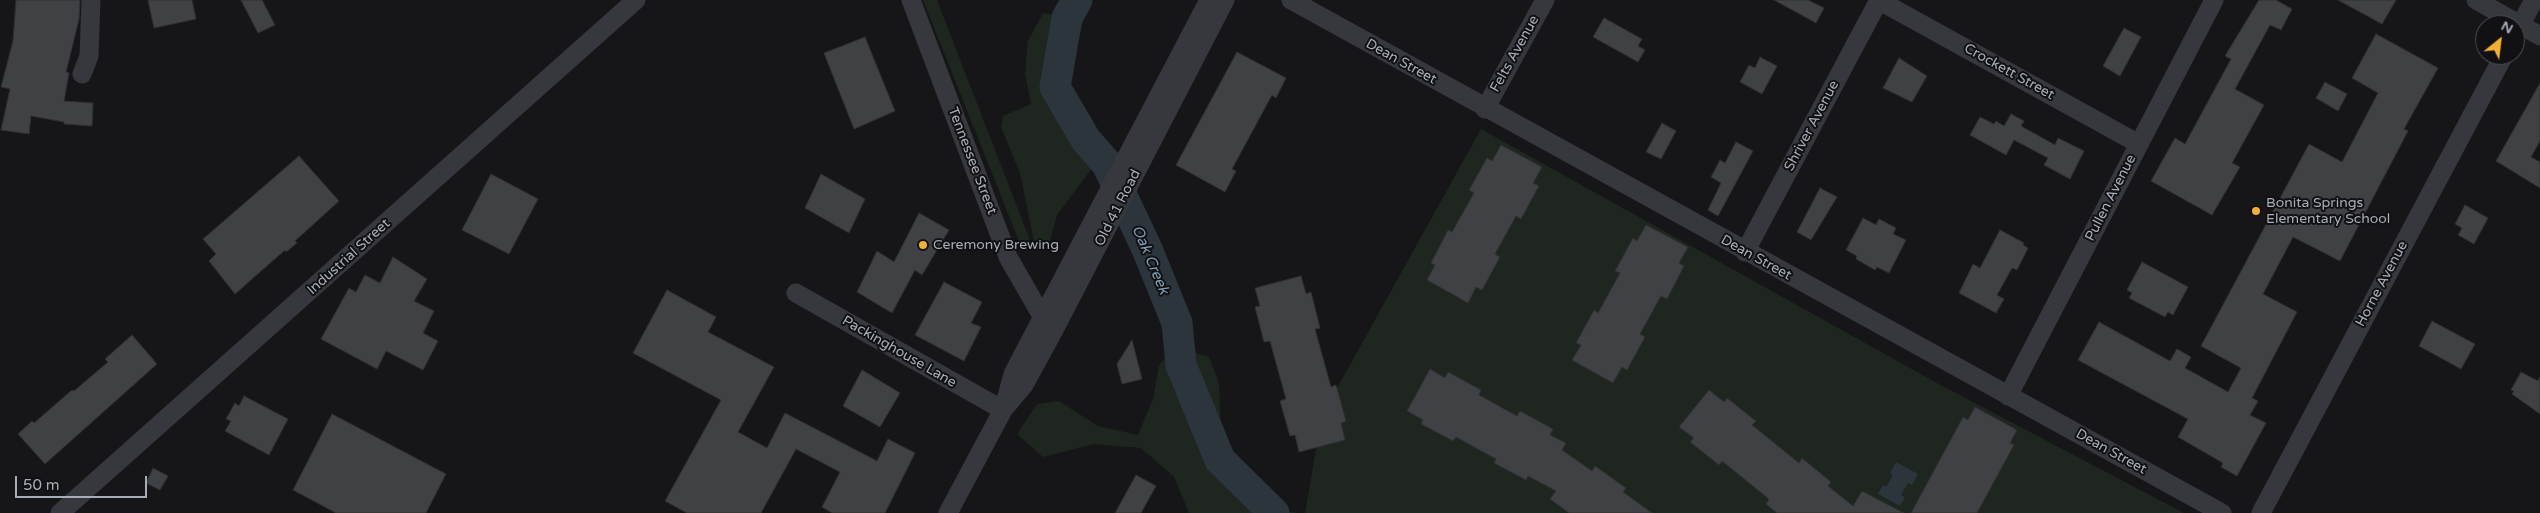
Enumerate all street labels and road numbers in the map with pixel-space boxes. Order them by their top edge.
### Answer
street label: Felts Avenue [1487,13,1543,95]
street label: Dean Street [1363,36,1439,88]
street label: Crockett Street [1961,40,2057,104]
street label: Shriver Avenue [1781,78,1843,174]
street label: Tennessee Street [944,105,1000,217]
street label: Pullen Avenue [2082,152,2140,244]
street label: Old 41 Road [1092,167,1144,249]
street label: Industrial Street [304,215,394,299]
street label: Dean Street [1718,232,1794,284]
street label: Horne Avenue [2352,238,2412,330]
street label: Packinghouse Lane [839,312,959,392]
street label: Dean Street [2073,426,2149,478]

